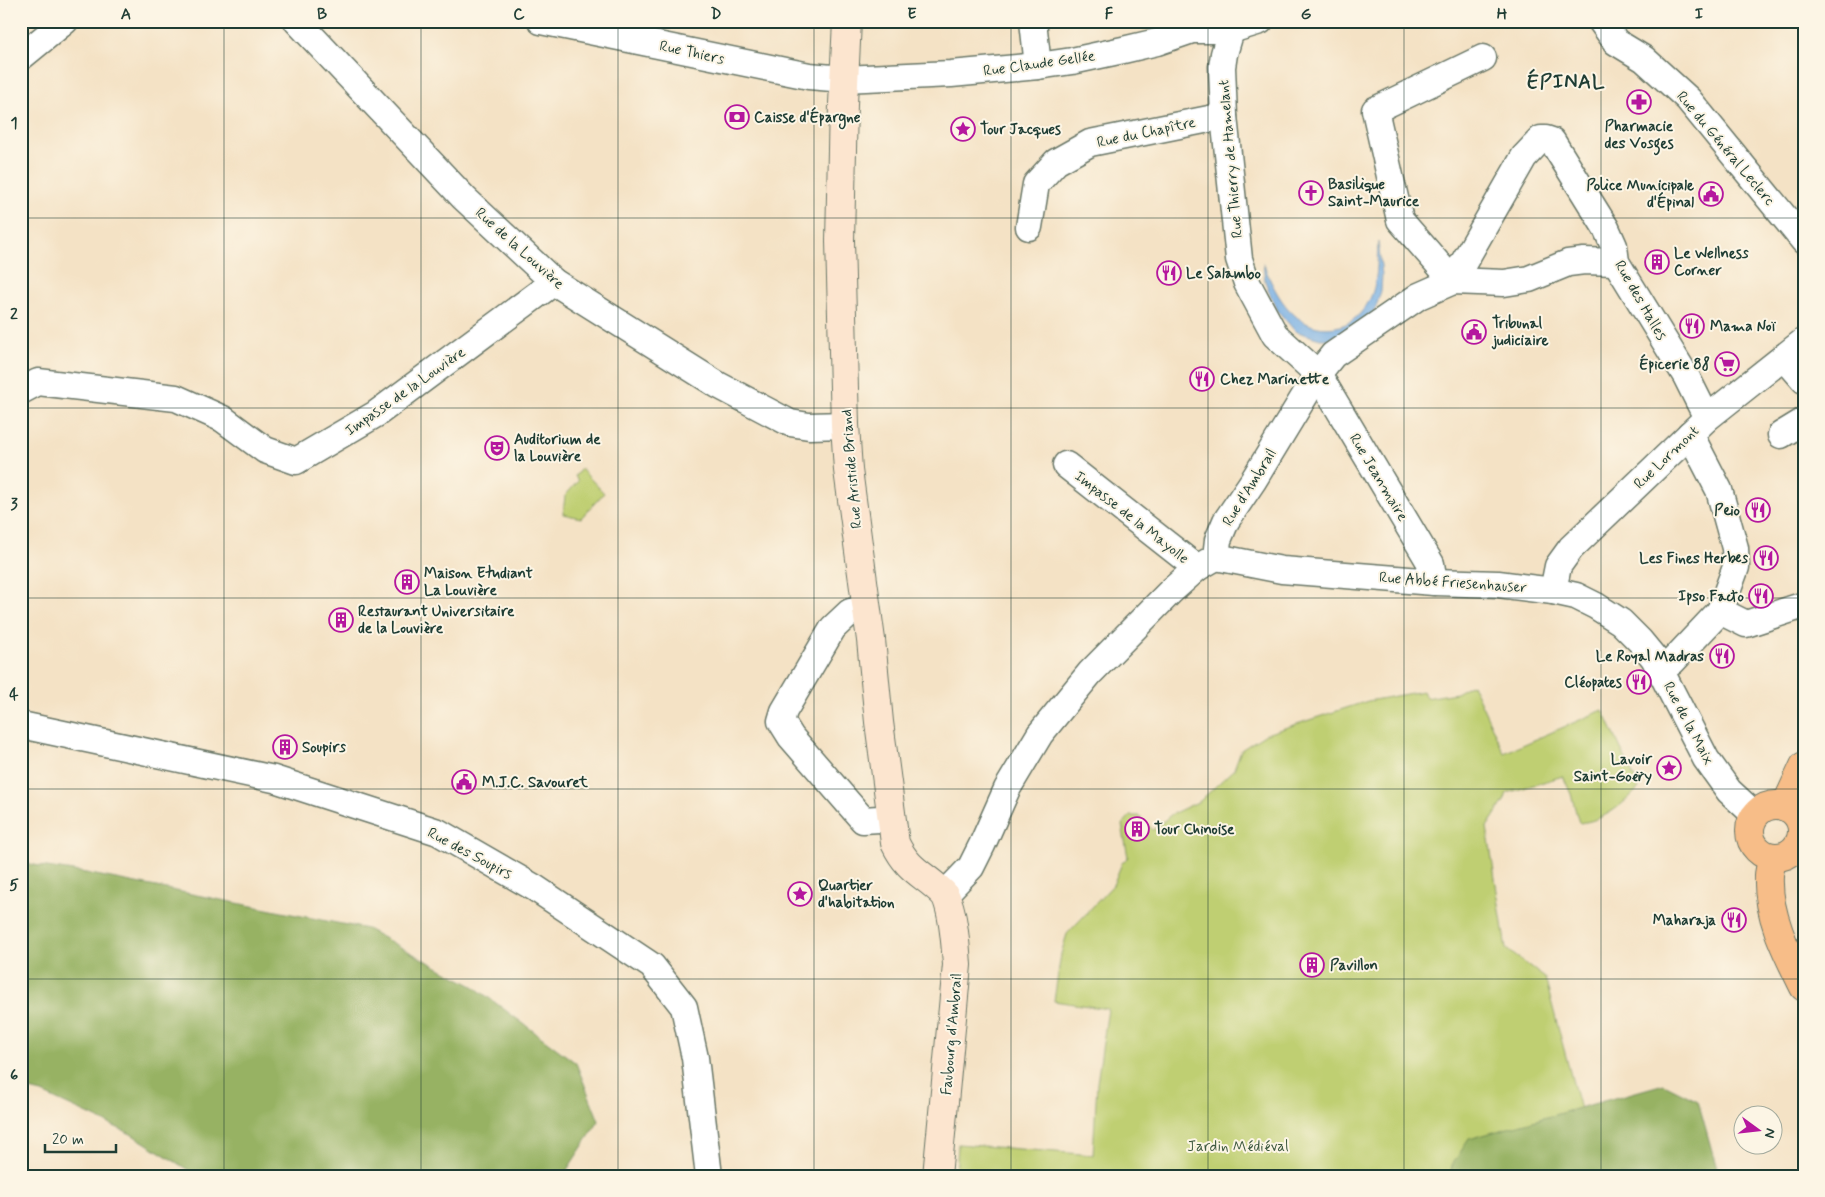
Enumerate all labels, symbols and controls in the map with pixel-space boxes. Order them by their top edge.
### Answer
text: A [121,4,131,25]
text: B [317,4,327,25]
text: C [513,4,525,25]
text: D [710,4,722,25]
text: E [907,4,917,25]
text: F [1105,4,1114,25]
text: G [1301,4,1312,25]
text: H [1497,4,1508,25]
text: I [1695,4,1704,25]
street label: Rue Thiers [657,36,727,70]
street label: Rue Claude Gellée [982,46,1096,82]
district label: ÉPINAL [1527,68,1605,96]
street label: Rue Thierry de Hamelant [1214,78,1248,239]
street label: Rue du Général Leclerc [1671,87,1779,210]
pharmacy icon: Pharmacie des Vosges [1626,89,1652,115]
bank icon: Caisse d'Épargne [724,104,750,130]
place label: Caisse d'Épargne [754,106,861,130]
text: 1 [10,113,18,134]
street label: Rue du Chapître [1095,113,1197,153]
place icon: Tour Jacques [950,116,976,142]
place label: Pharmacie des Vosges [1604,117,1674,156]
place label: Tour Jacques [980,120,1061,140]
place label: Basilique Saint-Maurice [1328,175,1420,212]
place label: Police Municipale d'Épinal [1587,176,1694,213]
church icon: Basilique Saint-Maurice [1298,180,1324,206]
public building icon: Police Municipale d'Épinal [1698,181,1724,207]
street label: Rue de la Louvière [471,203,568,294]
place label: Le Wellness Corner [1674,244,1749,281]
building icon: Le Wellness Corner [1644,249,1670,275]
street label: Rue des Halles [1609,257,1671,344]
restaurant icon: Le Salambo [1156,260,1182,286]
place label: Le Salambo [1186,264,1261,284]
text: 2 [10,304,18,325]
restaurant icon: Mama Noï [1679,313,1705,339]
place label: Tribunal judiciaire [1491,314,1549,351]
place label: Mama Noï [1710,317,1777,337]
public building icon: Tribunal judiciaire [1461,319,1487,345]
street label: Impasse de la Louvière [341,343,470,441]
supermarket icon: Épicerie 88 [1714,351,1740,377]
place label: Épicerie 88 [1639,353,1710,375]
restaurant icon: Chez Marinette [1189,366,1215,392]
place label: Chez Marinette [1220,370,1330,390]
street label: Rue Aristide Briand [837,408,867,529]
street label: Rue Lormont [1630,421,1704,494]
place label: Auditorium de la Louvière [514,430,601,467]
street label: Rue Jeanmaire [1344,430,1412,525]
theatre icon: Auditorium de la Louvière [484,435,510,461]
street label: Rue d'Ambrail [1218,445,1282,530]
street label: Impasse de la Mayolle [1070,467,1193,569]
text: 3 [10,494,18,515]
restaurant icon: Peio [1745,497,1771,523]
place label: Peio [1714,501,1741,521]
restaurant icon: Les Fines Herbes [1753,545,1779,571]
place label: Les Fines Herbes [1639,549,1748,569]
place label: Maison Etudiant La Louvière [424,564,533,601]
street label: Rue Abbé Friesenhauser [1378,568,1528,598]
building icon: Maison Etudiant La Louvière [394,569,420,595]
restaurant icon: Ipso Facto [1748,583,1774,609]
place label: Ipso Facto [1678,587,1745,607]
place label: Restaurant Universitaire de la Louvière [358,602,515,639]
building icon: Restaurant Universitaire de la Louvière [328,607,354,633]
restaurant icon: Le Royal Madras [1709,643,1735,669]
place label: Le Royal Madras [1596,647,1704,667]
restaurant icon: Cléopates [1626,669,1652,695]
place label: Cléopates [1564,673,1622,693]
street label: Rue de la Maix [1658,678,1719,769]
text: 4 [9,684,19,705]
building icon: Soupirs [272,734,298,760]
place label: Soupirs [302,738,346,758]
place label: Lavoir Saint-Goëry [1574,750,1653,787]
place icon: Lavoir Saint-Goëry [1656,755,1682,781]
public building icon: M.J.C. Savouret [451,769,477,795]
place label: M.J.C. Savouret [482,773,589,793]
building icon: Tour Chinoise [1124,816,1150,842]
place label: Tour Chinoise [1154,820,1235,840]
street label: Rue des Soupirs [424,823,515,885]
text: 5 [9,875,19,896]
place label: Quartier d'habitation [818,876,895,913]
place icon: Quartier d'habitation [787,881,813,907]
restaurant icon: Maharaja [1721,907,1747,933]
place label: Maharaja [1653,911,1716,931]
building icon: Pavillon [1299,952,1325,978]
place label: Pavillon [1330,956,1378,976]
street label: Faubourg d'Ambrail [937,972,967,1096]
text: 6 [10,1065,18,1086]
north arrow [1732,1104,1782,1154]
scale bar [45,1122,116,1154]
text: N [1760,1126,1779,1140]
text: 20 m [52,1130,84,1150]
park label: Jardin Médiéval [1187,1137,1289,1157]

